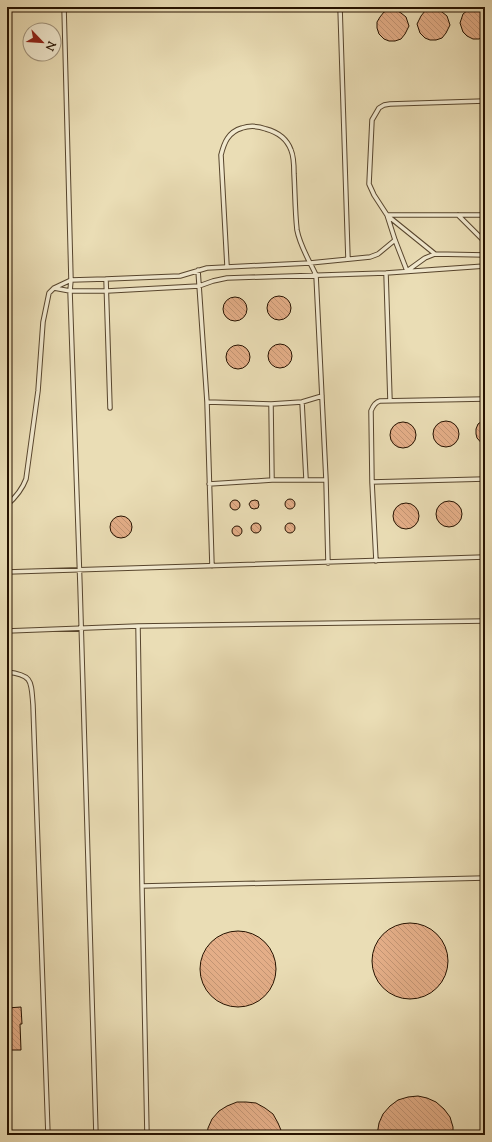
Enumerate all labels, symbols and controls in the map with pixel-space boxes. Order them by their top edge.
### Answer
north arrow [22,22,62,62]
text: N [41,38,60,53]

